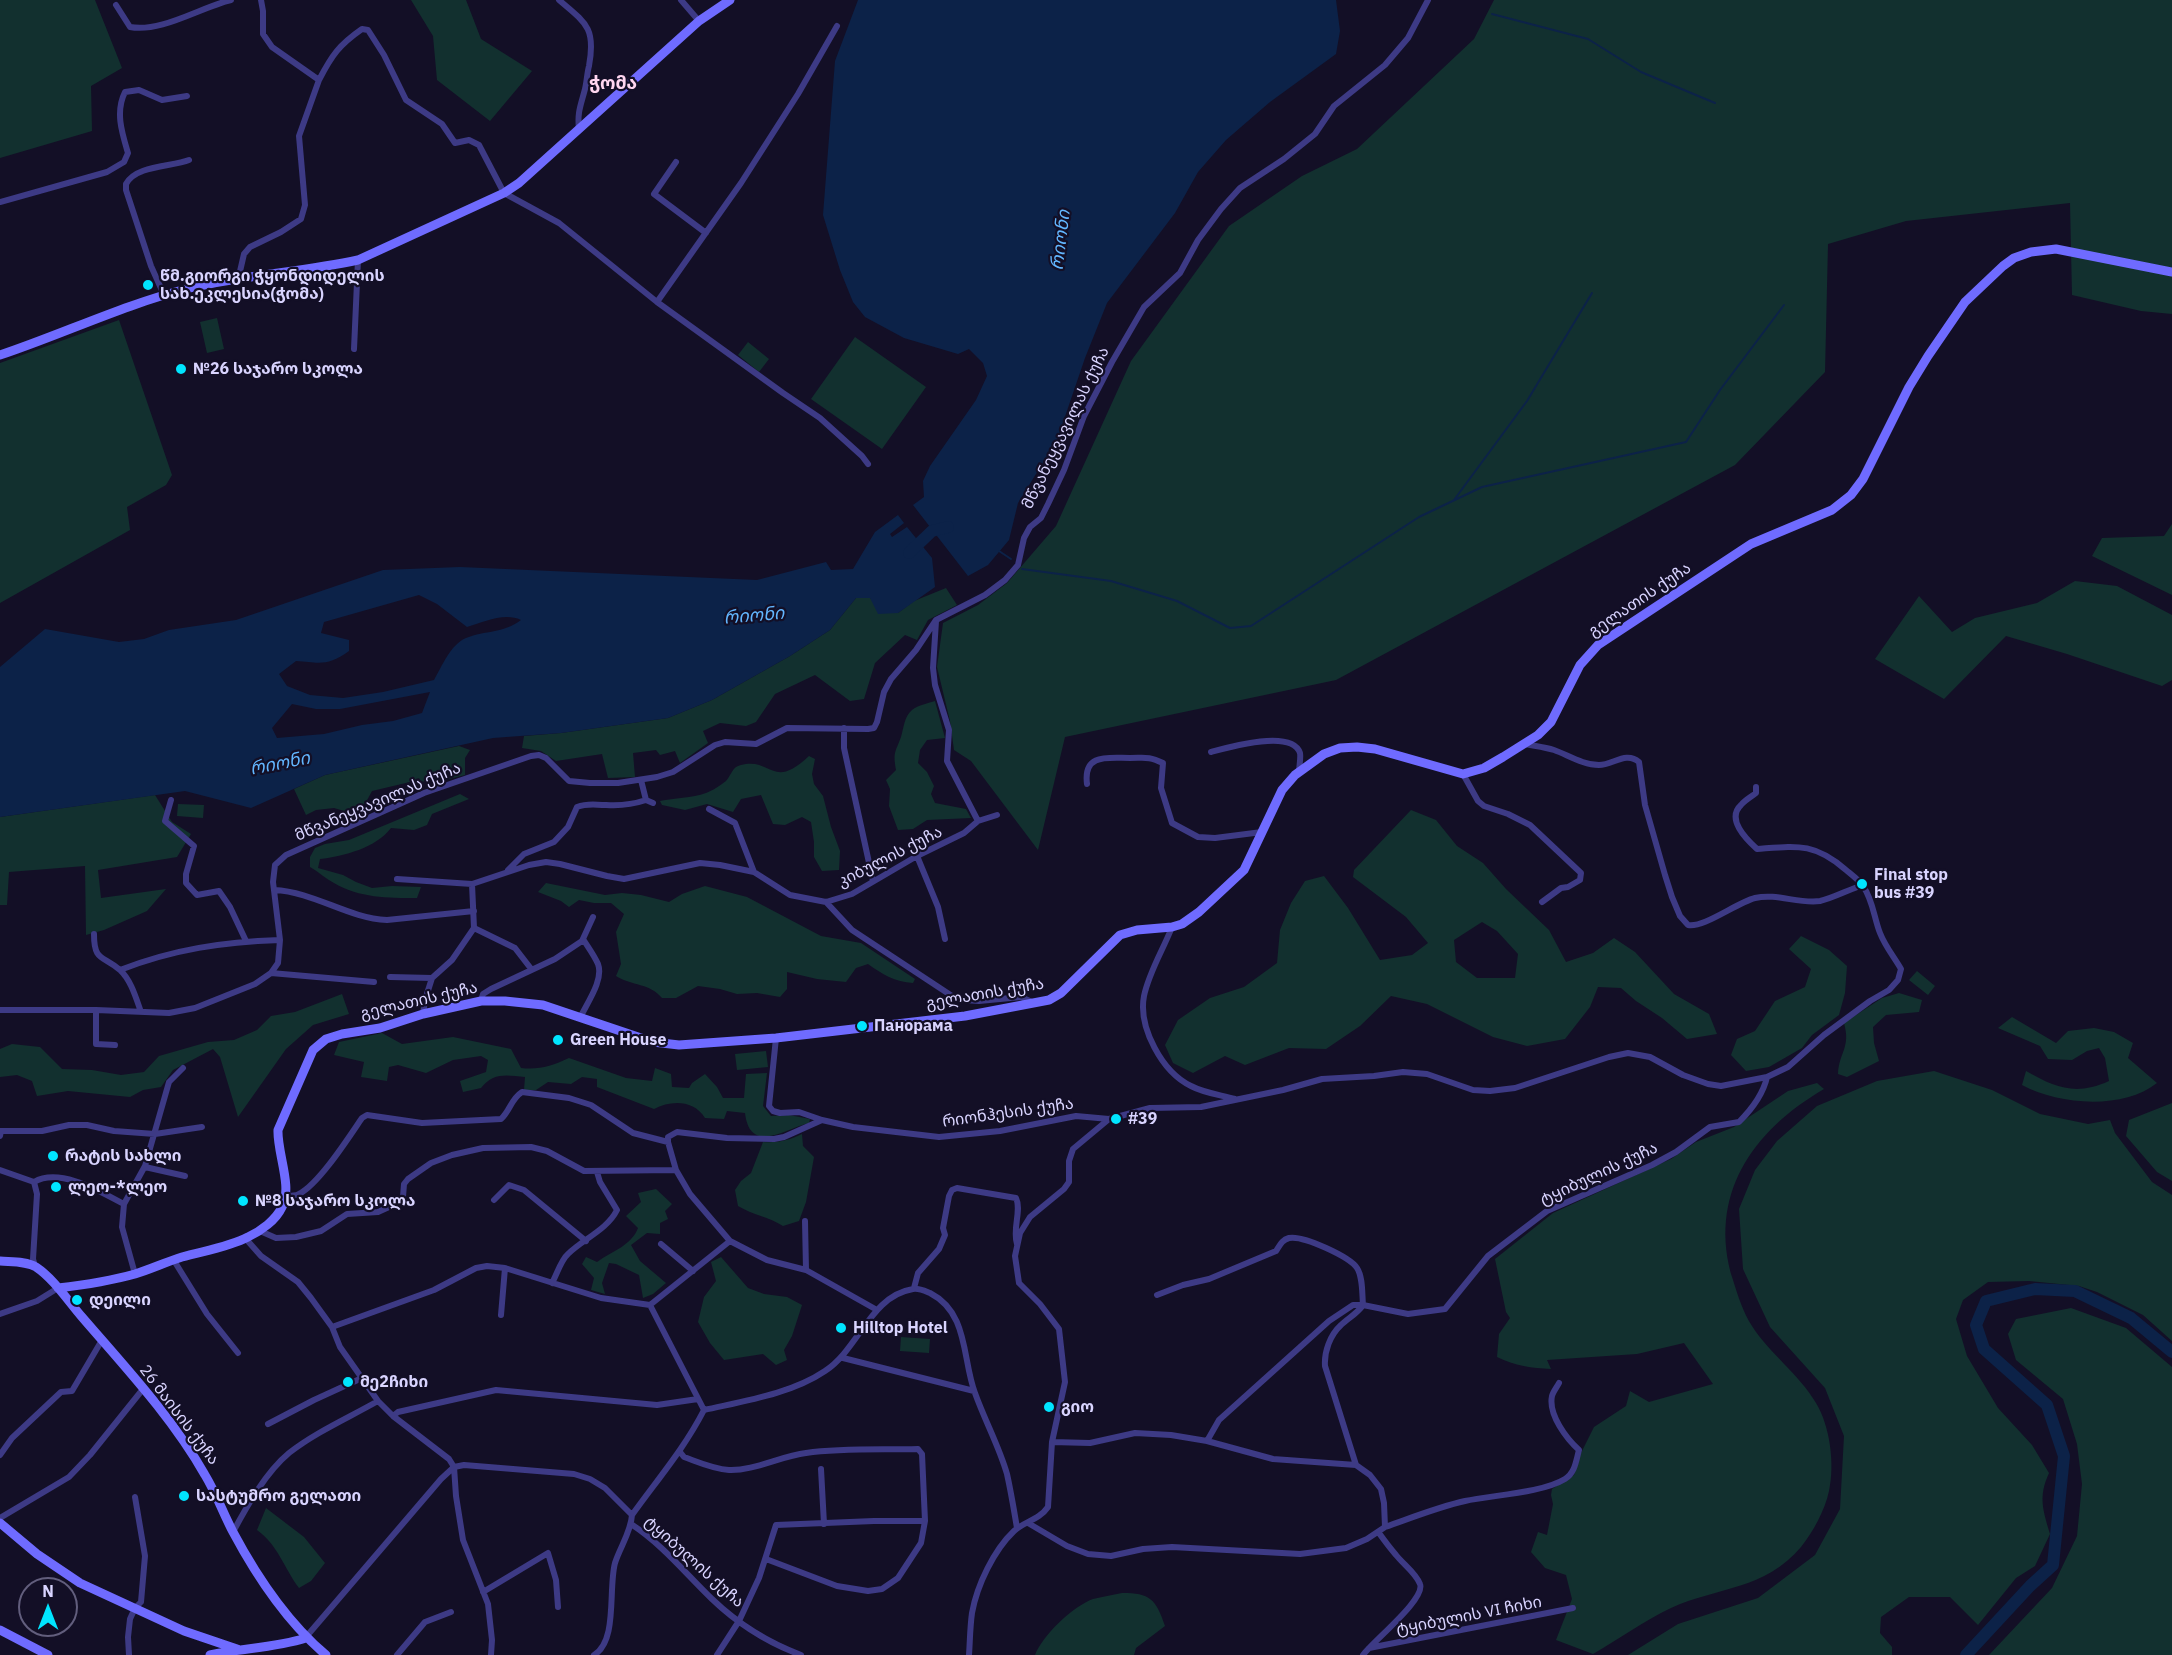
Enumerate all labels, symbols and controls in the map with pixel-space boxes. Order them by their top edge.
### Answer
district label: ჭომა [589,73,637,95]
water label: რიონი [1047,209,1075,271]
place label: წმ.გიორგი ჭყონდიდელის სახ.ეკლესია(ჭომა) [160,266,385,304]
marker: წმ.გიორგი ჭყონდიდელის სახ.ეკლესია(ჭომა) [141,278,155,292]
street label: მწვანეყვავილას ქუჩა [1018,344,1114,512]
place label: №26 საჯარო სკოლა [193,359,363,379]
marker: №26 საჯარო სკოლა [174,362,188,376]
street label: გელათის ქუჩა [1585,559,1695,641]
water label: რიონი [723,603,785,629]
water label: რიონი [248,748,312,780]
street label: მწვანეყვავილას ქუჩა [292,758,464,846]
street label: კიბულის ქუჩა [834,822,946,892]
place label: Final stop bus #39 [1874,865,1948,903]
marker: Final stop bus #39 [1855,877,1869,891]
street label: გელათის ქუჩა [925,974,1045,1014]
street label: გელათის ქუჩა [359,978,479,1024]
place label: Панорама [874,1016,953,1036]
marker: Панорама [855,1019,869,1033]
place label: Green House [570,1030,666,1050]
marker: Green House [551,1033,565,1047]
street label: რიონჰესის ქუჩა [941,1094,1075,1132]
place label: #39 [1128,1109,1157,1129]
marker: #39 [1109,1112,1123,1126]
street label: ტყიბულის ქუჩა [1537,1138,1661,1210]
place label: რატის სახლი [65,1146,182,1166]
marker: რატის სახლი [46,1149,60,1163]
place label: ლეო-*ლეო [68,1177,167,1197]
marker: ლეო-*ლეო [49,1180,63,1194]
place label: №8 საჯარო სკოლა [255,1191,415,1211]
marker: №8 საჯარო სკოლა [236,1194,250,1208]
place label: დეილი [89,1290,151,1310]
marker: დეილი [70,1293,84,1307]
place label: Hilltop Hotel [853,1318,948,1338]
marker: Hilltop Hotel [834,1321,848,1335]
street label: 26 მაისის ქუჩა [135,1361,223,1469]
place label: მე2ჩიხი [360,1372,428,1392]
marker: მე2ჩიხი [341,1375,355,1389]
place label: გიო [1061,1397,1094,1417]
marker: გიო [1042,1400,1056,1414]
place label: სასტუმრო გელათი [196,1486,361,1506]
marker: სასტუმრო გელათი [177,1489,191,1503]
street label: ტყიბულის ქუჩა [640,1512,748,1612]
north arrow [18,1577,78,1637]
text: N [42,1581,54,1601]
street label: ტყიბულის VI ჩიხი [1395,1592,1543,1640]

